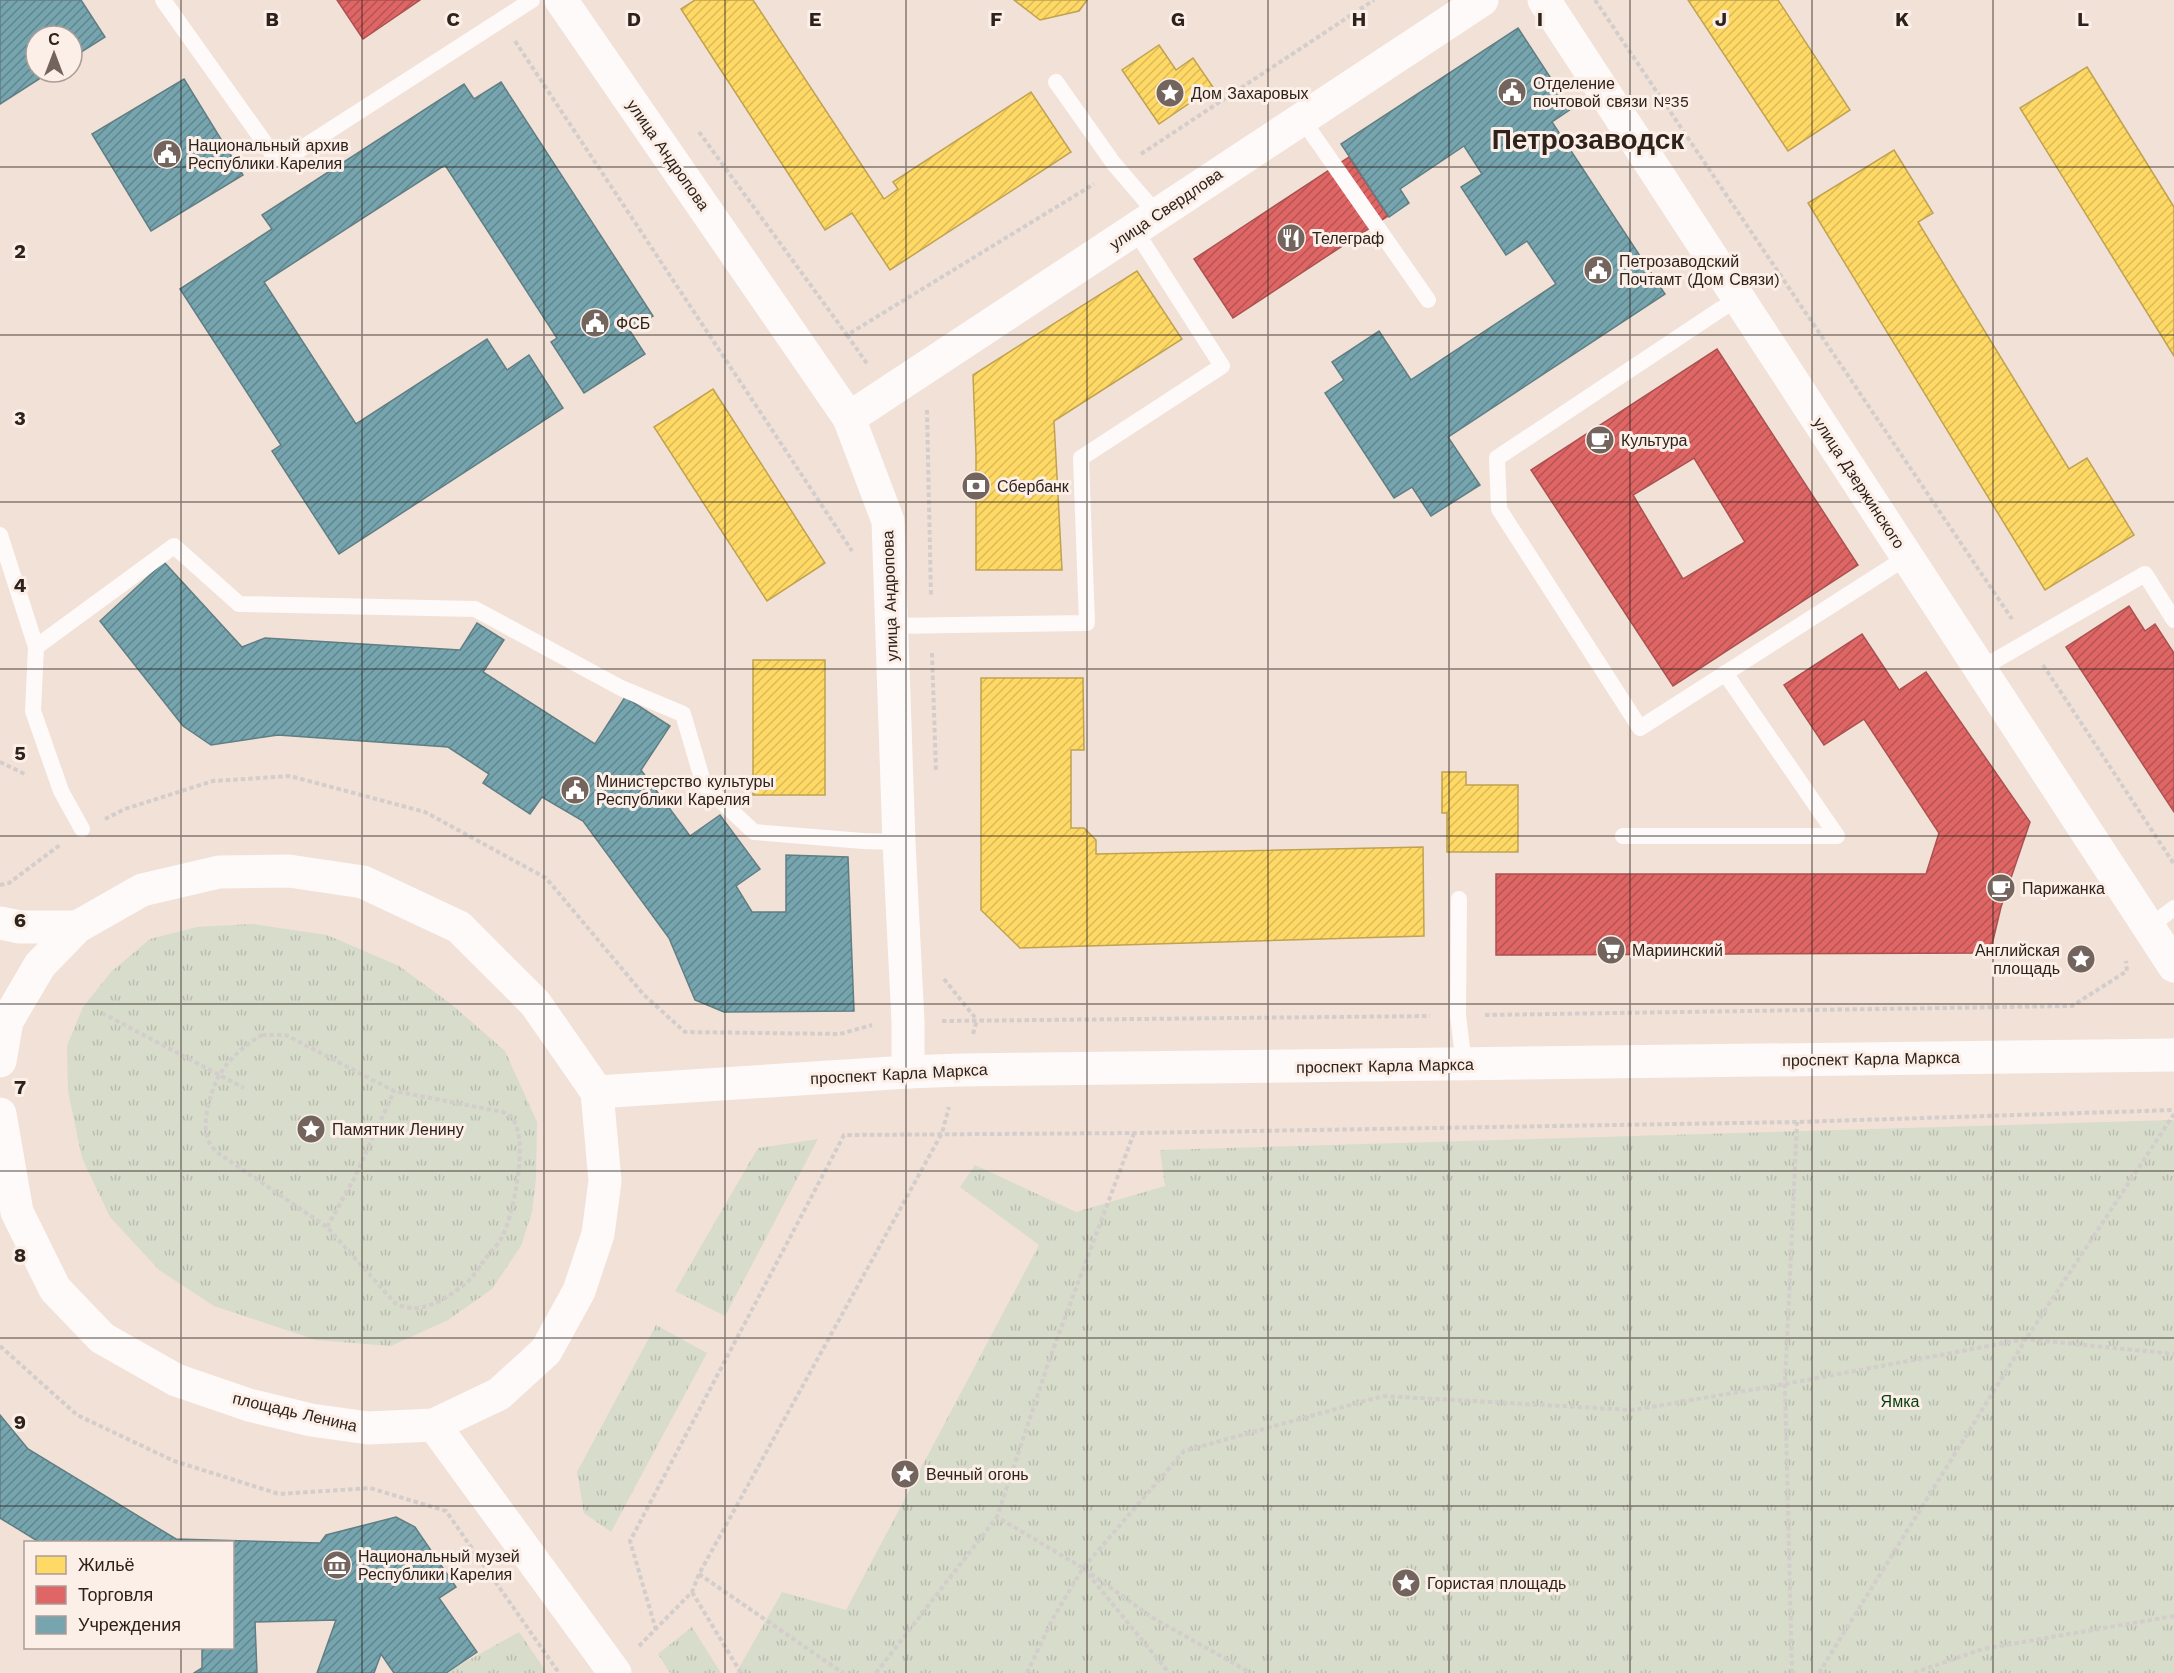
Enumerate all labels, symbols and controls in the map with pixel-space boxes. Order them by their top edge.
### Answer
text: B [265,7,279,31]
text: C [446,7,460,31]
text: D [627,7,641,31]
text: E [809,7,821,31]
text: F [990,7,1002,31]
text: G [1171,7,1185,31]
text: H [1352,7,1366,31]
text: I [1537,7,1543,31]
text: J [1715,7,1727,31]
text: K [1895,7,1909,31]
text: L [2077,7,2089,31]
north arrow [24,24,84,84]
text: С [48,30,60,49]
place label: Отделение почтовой связи №35 [1533,74,1689,111]
public building icon: Отделение почтовой связи №35 [1496,76,1528,108]
place icon: Дом Захаровых [1154,77,1186,109]
place label: Дом Захаровых [1191,84,1308,103]
street label: улица Андропова [623,96,713,214]
district label: Петрозаводск [1492,123,1685,156]
place label: Национальный архив Республики Карелия [188,136,349,173]
public building icon: Национальный архив Республики Карелия [151,138,183,170]
street label: улица Свердлова [1106,164,1226,254]
restaurant icon: Телеграф [1275,222,1307,254]
place label: Телеграф [1312,229,1384,248]
text: 2 [14,239,26,263]
place label: Петрозаводский Почтамт (Дом Связи) [1619,252,1780,289]
public building icon: Петрозаводский Почтамт (Дом Связи) [1582,254,1614,286]
public building icon: ФСБ [579,307,611,339]
place label: ФСБ [616,314,650,333]
text: 3 [14,406,26,430]
street label: улица Дзержинского [1809,414,1909,552]
cafe icon: Культура [1584,424,1616,456]
place label: Культура [1621,431,1688,450]
bank icon: Сбербанк [960,470,992,502]
place label: Сбербанк [997,477,1070,496]
street label: улица Андропова [878,530,902,662]
text: 4 [14,573,27,597]
text: 5 [14,741,26,765]
place label: Министерство культуры Республики Карелия [596,772,774,809]
public building icon: Министерство культуры Республики Карелия [559,774,591,806]
cafe icon: Парижанка [1985,872,2017,904]
place label: Парижанка [2022,879,2105,898]
text: 6 [14,908,26,932]
supermarket icon: Мариинский [1595,934,1627,966]
place label: Мариинский [1632,941,1723,960]
place label: Английская площадь [1975,941,2060,978]
place icon: Английская площадь [2065,943,2097,975]
street label: проспект Карла Маркса [1782,1048,1960,1070]
street label: проспект Карла Маркса [1296,1055,1474,1077]
street label: проспект Карла Маркса [810,1060,988,1088]
text: 7 [14,1075,26,1099]
place icon: Памятник Ленину [295,1113,327,1145]
place label: Памятник Ленину [332,1120,464,1139]
text: 8 [14,1243,26,1267]
street label: площадь Ленина [231,1388,359,1436]
park label: Ямка [1881,1392,1920,1411]
text: 9 [14,1410,26,1434]
place icon: Вечный огонь [889,1458,921,1490]
place label: Вечный огонь [926,1465,1029,1484]
legend [24,1541,234,1649]
place label: Национальный музей Республики Карелия [358,1547,520,1584]
museum icon: Национальный музей Республики Карелия [321,1549,353,1581]
text: Жильё [78,1554,135,1575]
place icon: Гористая площадь [1390,1567,1422,1599]
place label: Гористая площадь [1427,1574,1566,1593]
text: Торговля [78,1584,153,1605]
text: Учреждения [78,1614,181,1635]

